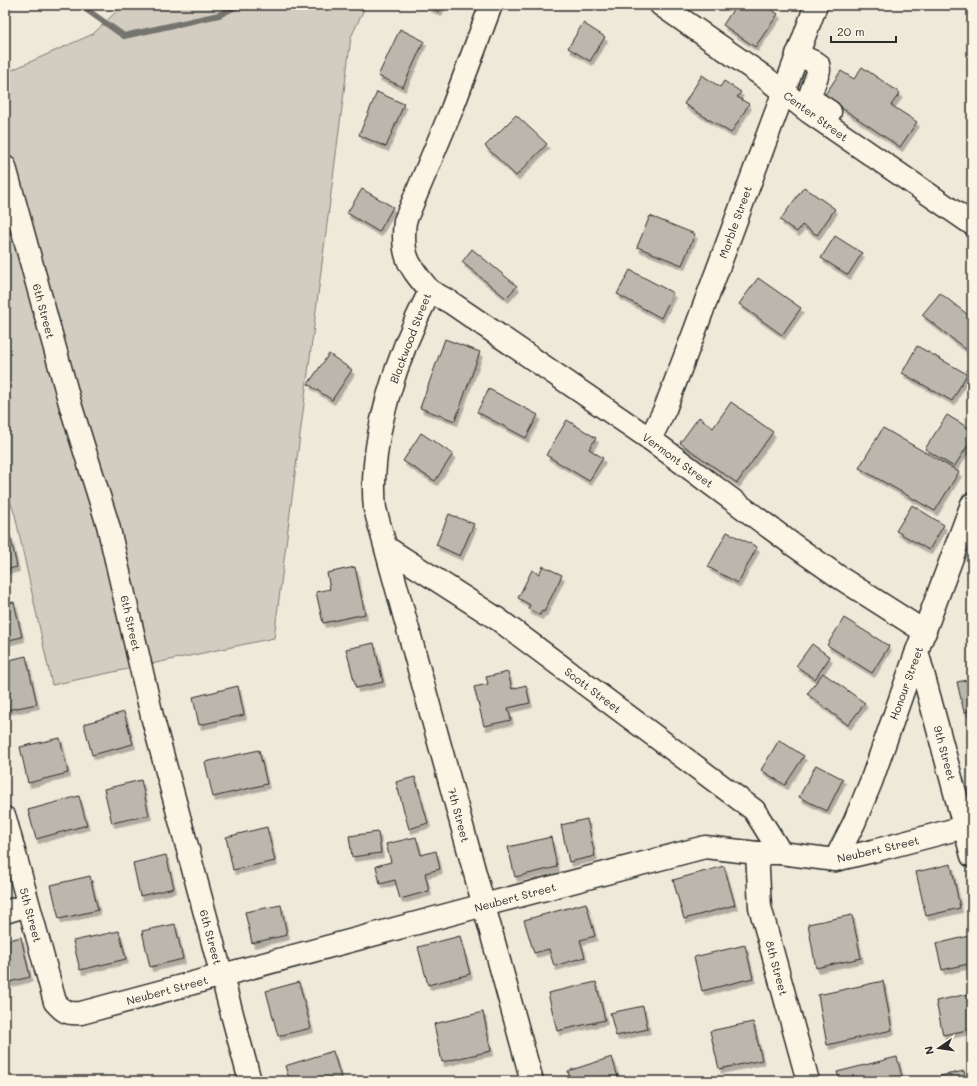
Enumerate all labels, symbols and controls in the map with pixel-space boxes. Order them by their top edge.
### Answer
scale bar [831,18,896,44]
text: 20 m [837,23,865,39]
street label: Center Street [781,87,851,145]
street label: Marble Street [715,183,755,260]
street label: 6th Street [29,282,59,340]
street label: Blackwood Street [386,290,434,385]
street label: Vermont Street [640,429,717,491]
street label: 6th Street [117,594,145,652]
street label: Honour Street [886,644,926,722]
street label: Scott Street [562,664,625,716]
street label: 9th Street [930,724,960,782]
street label: 7th Street [445,786,473,844]
street label: Neubert Street [836,832,921,866]
street label: Neubert Street [473,879,557,915]
street label: 5th Street [17,886,46,944]
street label: 6th Street [196,908,226,966]
street label: 8th Street [762,939,792,997]
street label: Neubert Street [125,972,209,1008]
north arrow [919,1028,959,1068]
text: N [921,1045,937,1056]

